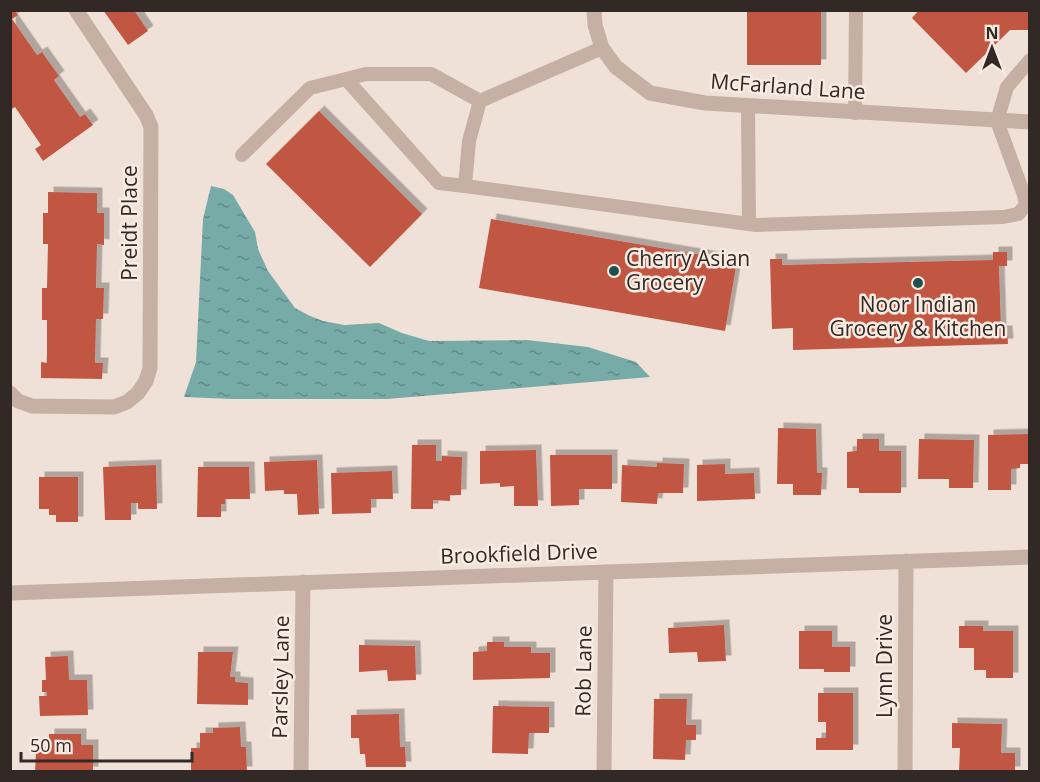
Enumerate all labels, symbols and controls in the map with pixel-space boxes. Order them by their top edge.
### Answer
north arrow [962,18,1022,78]
text: N [985,22,999,44]
street label: McFarland Lane [710,67,867,105]
street label: Preidt Place [115,165,143,281]
place label: Cherry Asian Grocery [626,244,750,296]
marker: Cherry Asian Grocery [607,264,621,278]
marker: Noor Indian Grocery & Kitchen [911,276,925,290]
place label: Noor Indian Grocery & Kitchen [830,290,1006,342]
street label: Brookfield Drive [440,536,598,570]
street label: Lynn Drive [870,614,898,718]
street label: Parsley Lane [265,615,295,739]
street label: Rob Lane [568,625,598,717]
scale bar [21,725,192,763]
text: 50 m [30,733,72,757]

